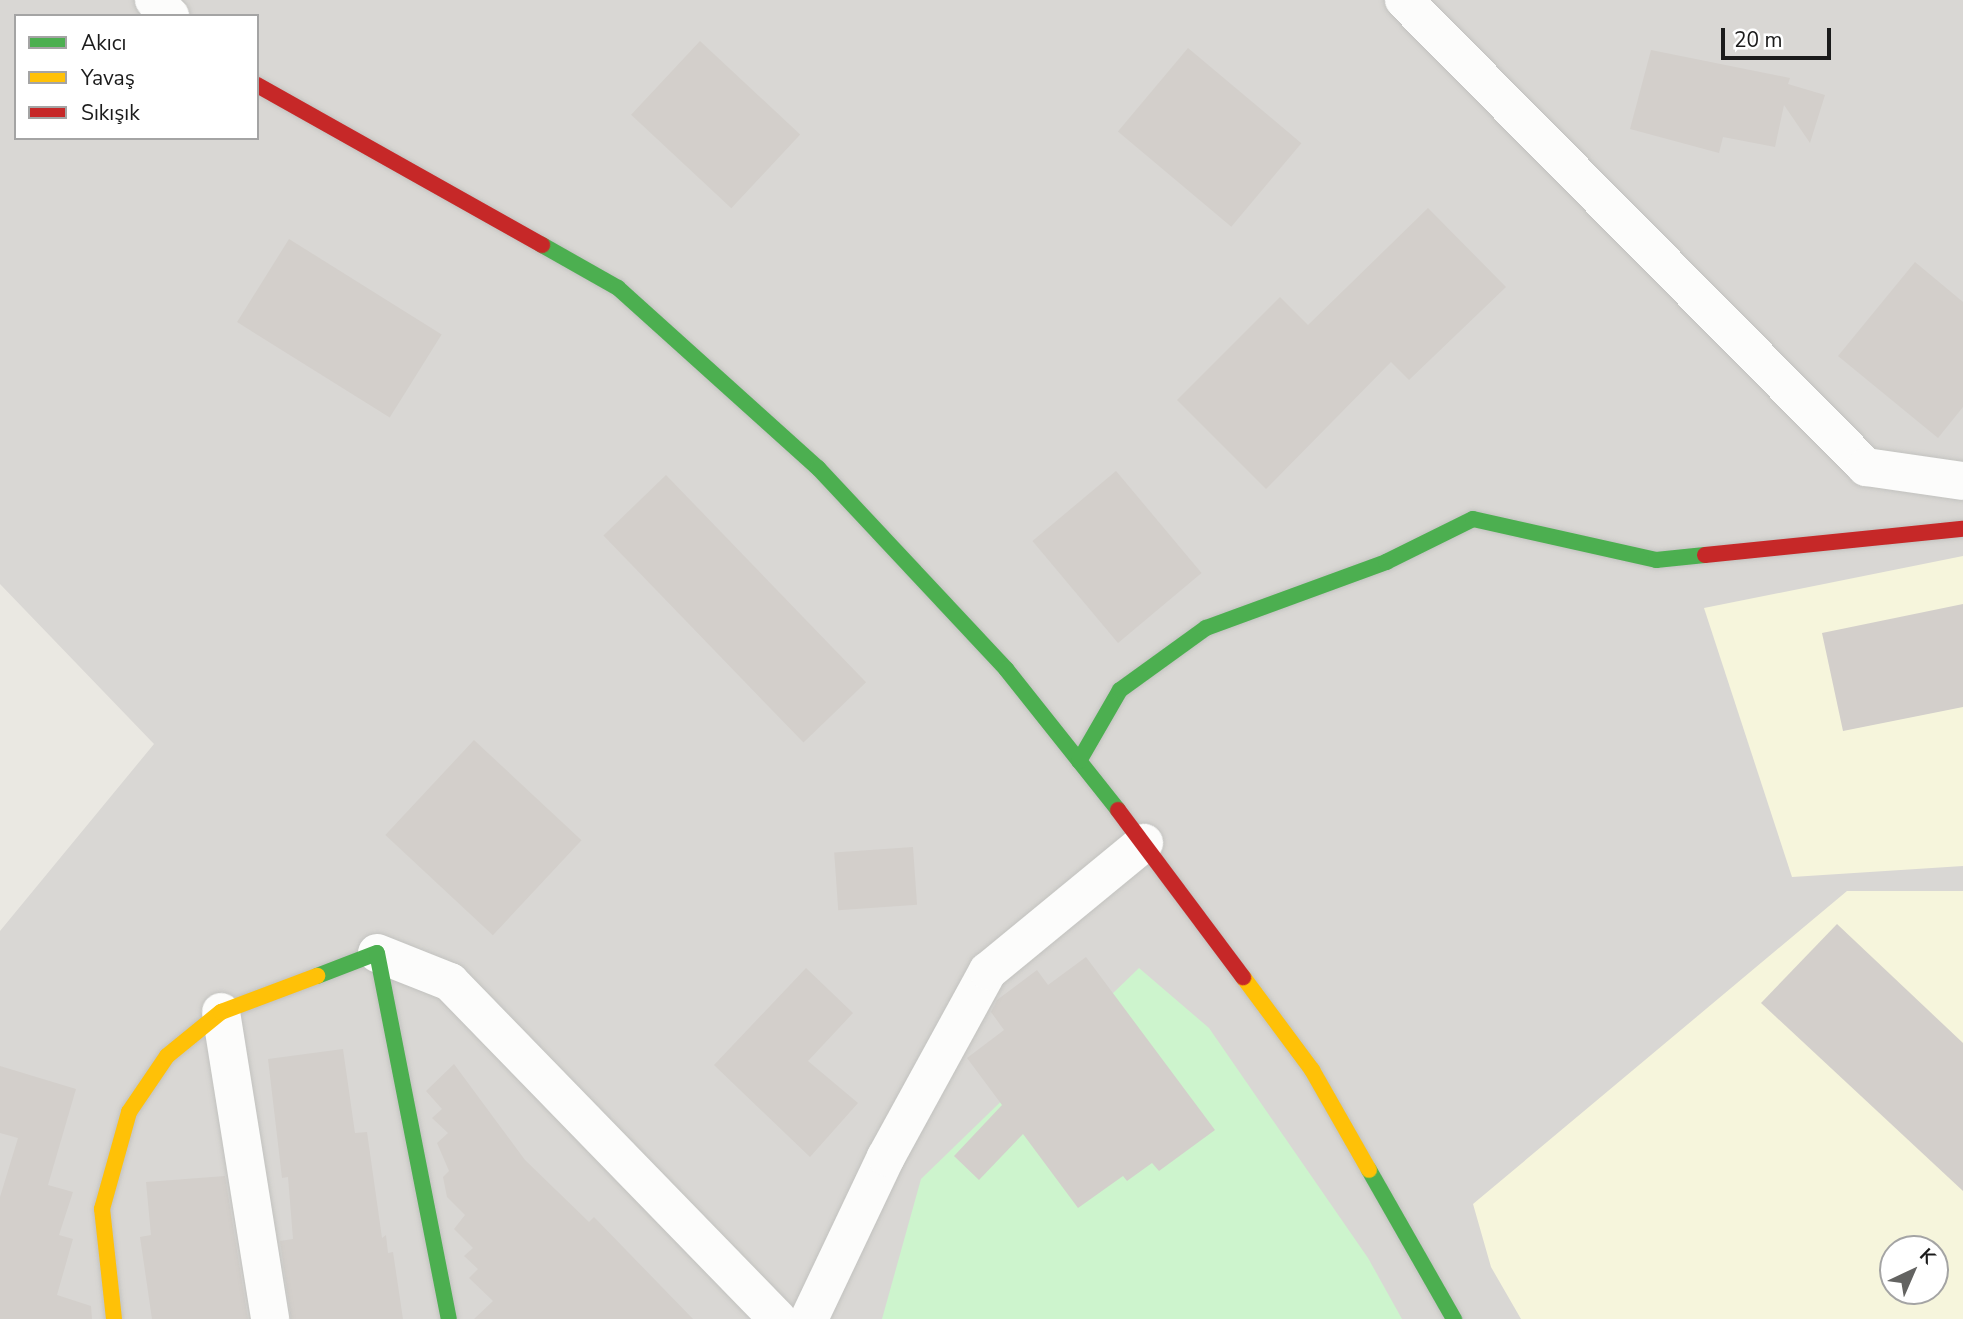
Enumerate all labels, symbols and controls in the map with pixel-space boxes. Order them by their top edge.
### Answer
legend [14,14,259,140]
scale bar [1725,14,1835,58]
text: 20 m [1734,26,1783,54]
text: Akıcı [81,29,126,57]
text: Yavaş [81,64,135,92]
text: Sıkışık [81,99,140,127]
north arrow [1879,1235,1949,1305]
text: K [1914,1243,1941,1270]

